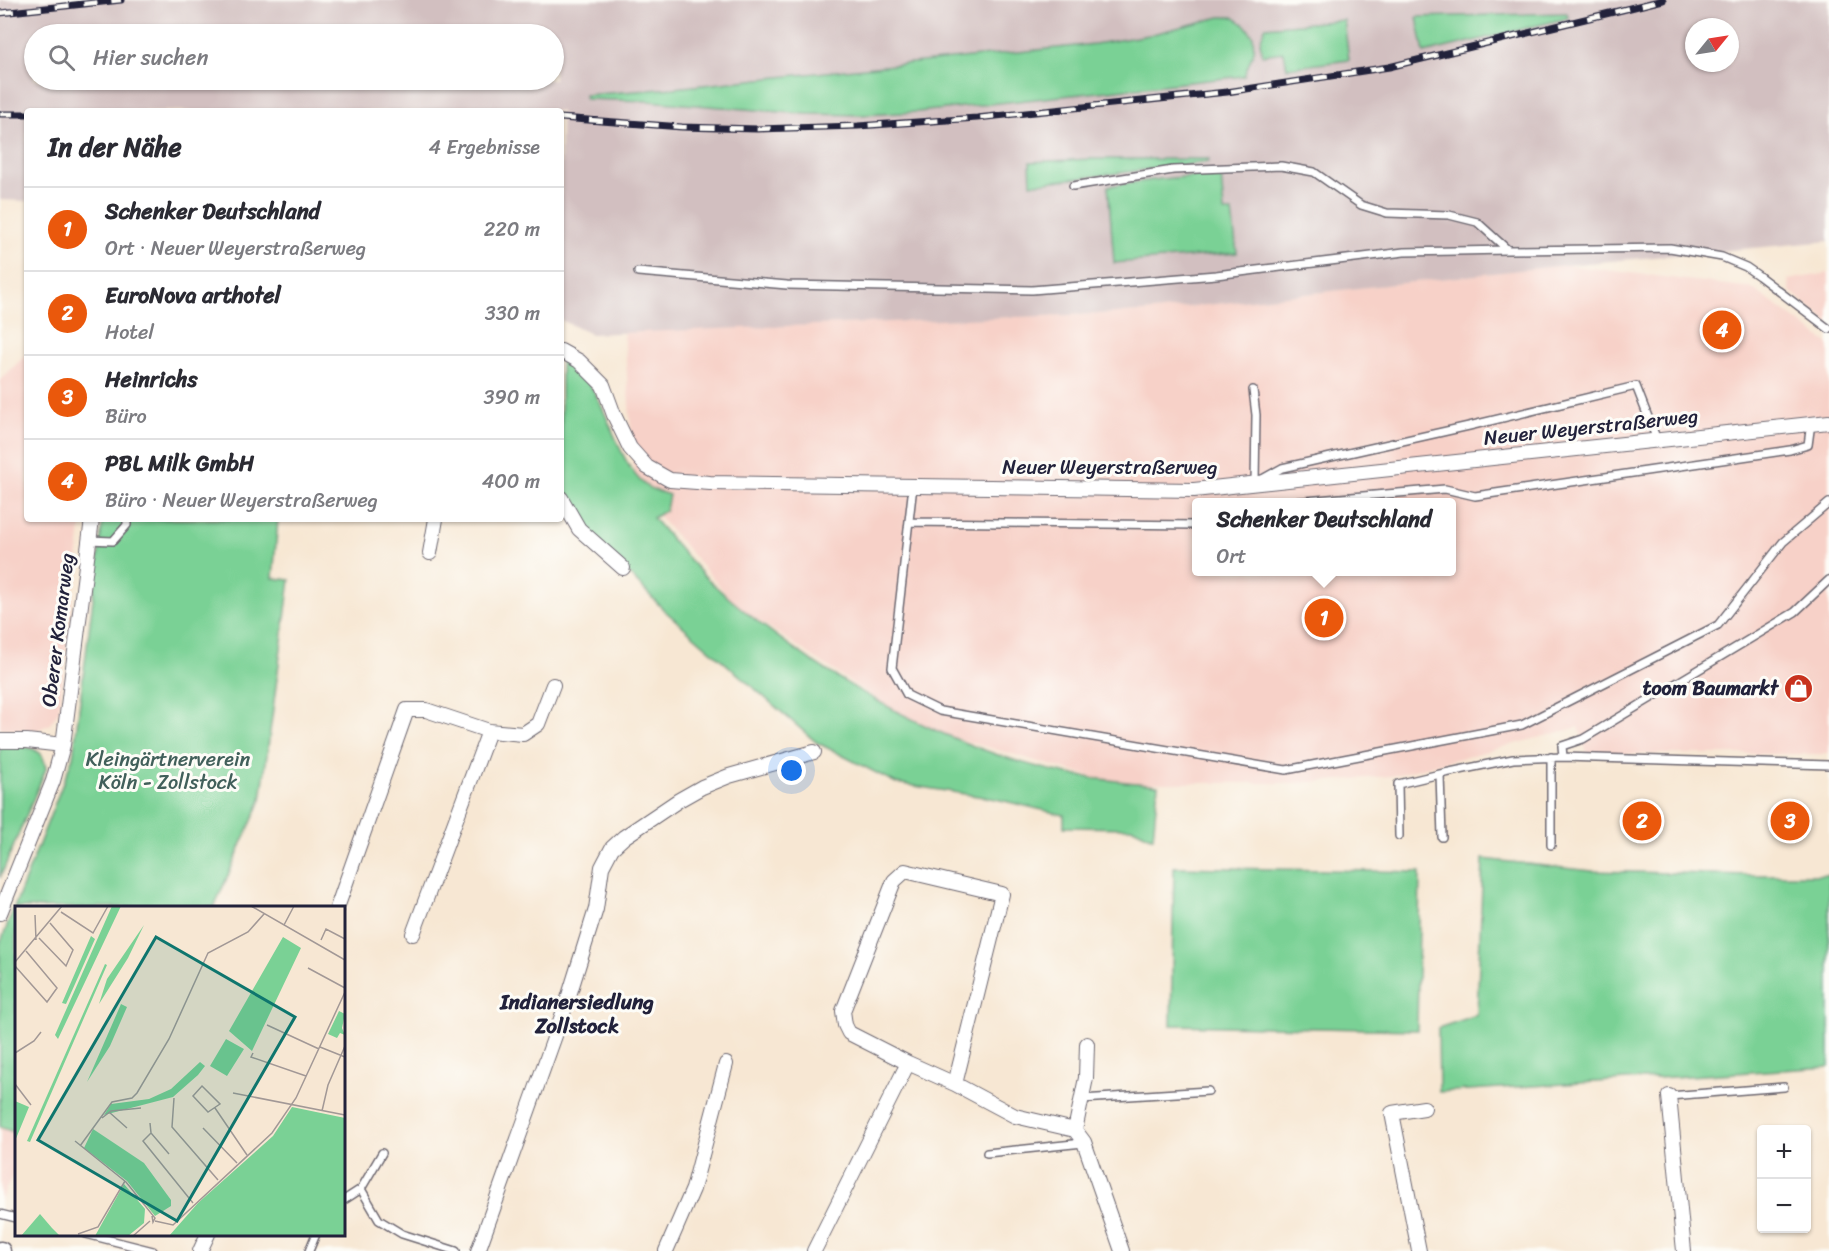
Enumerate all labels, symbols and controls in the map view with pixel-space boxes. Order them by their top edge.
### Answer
north arrow [1685,18,1739,72]
search box [24,24,564,90]
text: Hier suchen [93,38,208,77]
icon: search [45,41,78,74]
text: In der Nähe [48,124,182,170]
text: 4 Ergebnisse [429,130,540,165]
text: Schenker Deutschland [105,192,320,231]
text: 1 [63,212,72,247]
text: 220 m [484,212,540,247]
text: Ort · Neuer Weyerstraßerweg [105,231,366,266]
text: EuroNova arthotel [105,276,281,315]
text: 2 [62,296,73,331]
text: 330 m [485,296,540,331]
pin: 4 [1702,308,1742,352]
text: Hotel [105,315,154,350]
text: Heinrichs [105,360,198,399]
text: 3 [62,380,73,415]
text: 390 m [484,380,540,415]
street label: Neuer Weyerstraßerweg [1482,398,1700,456]
text: Büro [105,399,147,434]
text: PBL Milk GmbH [105,444,254,483]
street label: Neuer Weyerstraßerweg [1002,450,1218,485]
text: 4 [61,464,74,499]
text: 400 m [482,464,540,499]
text: Büro · Neuer Weyerstraßerweg [105,483,378,518]
popup [1192,498,1456,576]
text: Schenker Deutschland [1216,500,1432,539]
text: Ort [1216,539,1246,574]
street label: Oberer Komarweg [31,551,85,709]
pin: 1 [1304,596,1344,640]
place label: toom Baumarkt [1643,671,1780,706]
shop icon: toom Baumarkt [1783,672,1815,704]
park label: Kleingärtnerverein Köln - Zollstock [86,742,251,800]
your location [777,756,806,785]
pin: 2 [1622,798,1662,844]
pin: 3 [1770,798,1810,844]
inset map [15,906,345,1236]
district label: Indianersiedlung Zollstock [499,983,654,1045]
map controls [1757,1125,1811,1233]
button: + [1757,1125,1811,1179]
button: − [1757,1179,1811,1233]

